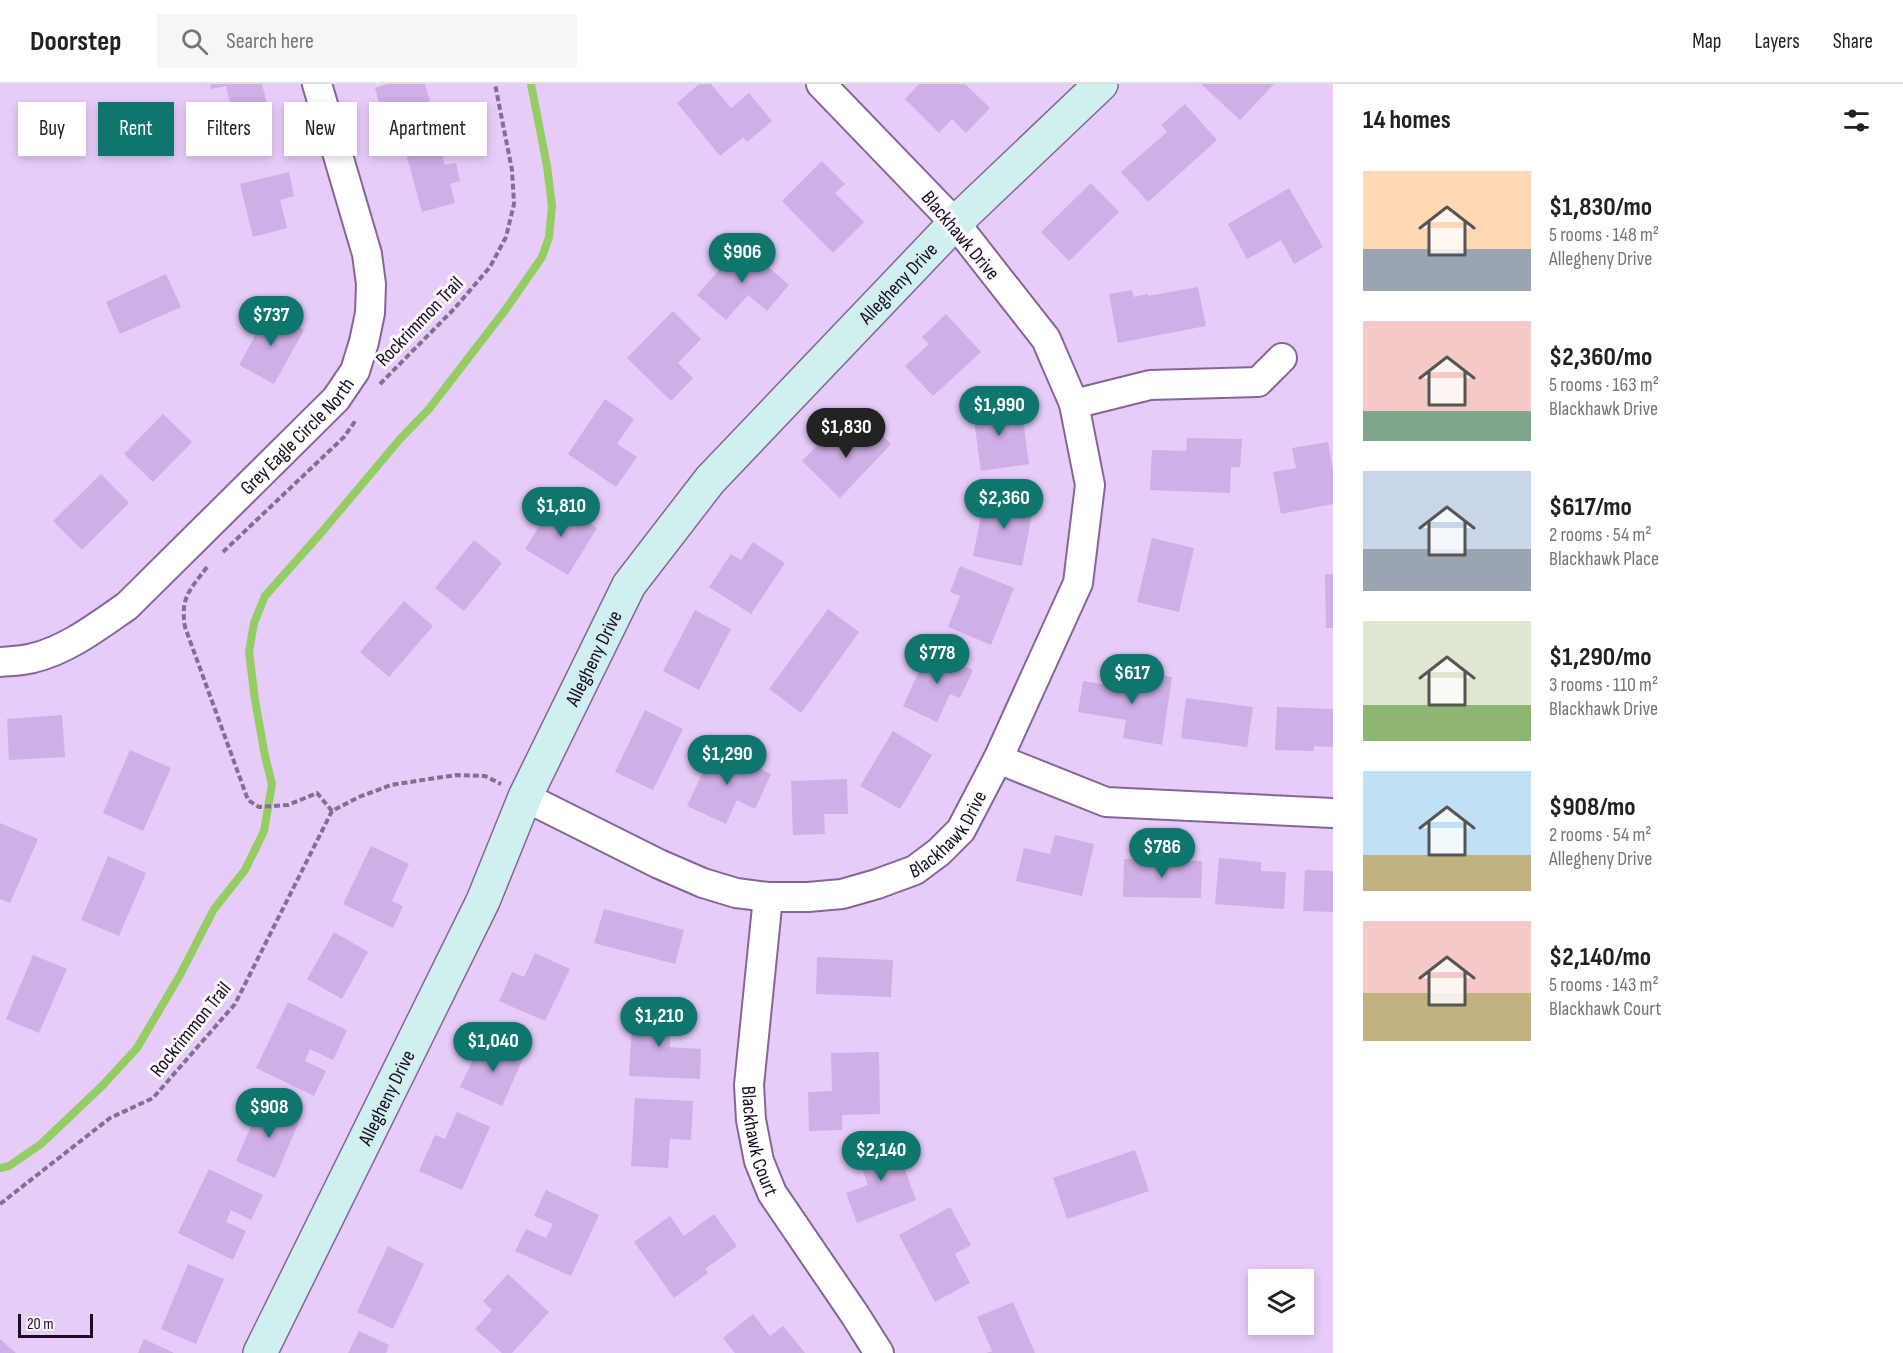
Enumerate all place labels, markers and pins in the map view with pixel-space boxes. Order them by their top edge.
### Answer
pin: $906 [706,233,778,284]
pin: $737 [235,296,307,347]
pin: $1,990 [950,386,1048,437]
pin: $1,830 [797,408,895,459]
pin: $2,360 [955,479,1053,530]
pin: $1,810 [512,487,610,538]
pin: $778 [901,634,973,685]
pin: $617 [1096,654,1168,705]
pin: $1,290 [678,735,776,786]
pin: $786 [1126,828,1198,879]
pin: $1,210 [610,997,708,1048]
pin: $1,040 [444,1022,542,1073]
pin: $908 [233,1088,305,1139]
pin: $2,140 [832,1131,930,1182]

